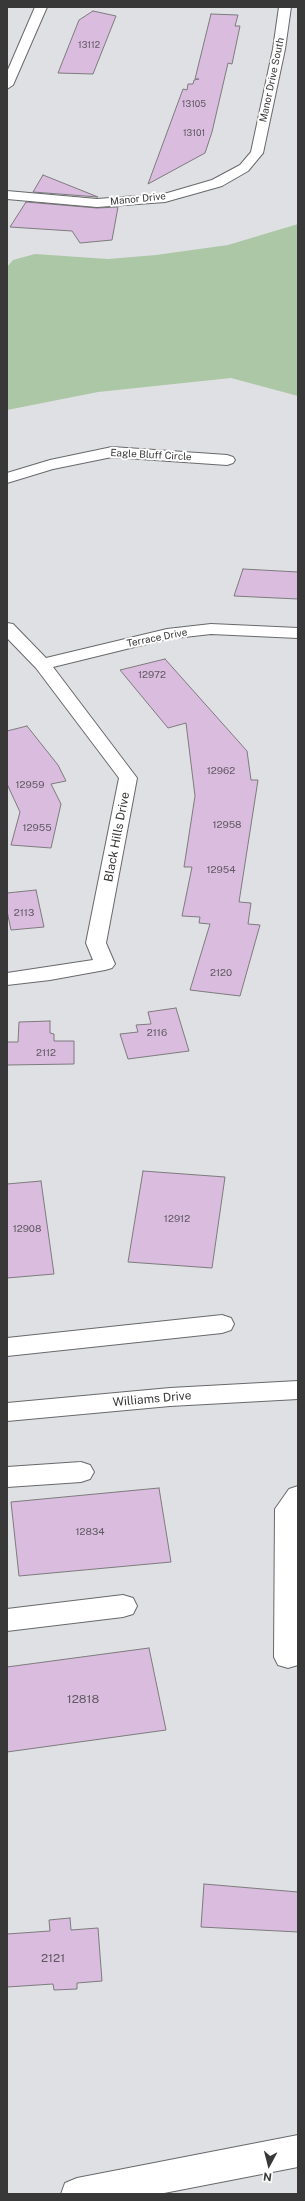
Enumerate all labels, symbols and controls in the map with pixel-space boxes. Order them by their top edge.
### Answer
street label: Manor Drive South [257,37,287,123]
house number: 13112 [78,40,100,50]
house number: 13105 [182,99,206,109]
house number: 13101 [183,128,205,138]
street label: Manor Drive [110,190,166,208]
street label: Eagle Bluff Circle [110,447,192,463]
street label: Terrace Drive [126,626,188,650]
house number: 12972 [138,669,166,681]
house number: 12962 [207,765,235,777]
house number: 12959 [16,779,44,791]
street label: Black Hills Drive [101,791,133,883]
house number: 12958 [212,819,242,831]
house number: 12955 [22,822,52,834]
house number: 12954 [207,864,235,876]
house number: 2113 [14,907,34,919]
house number: 2120 [210,967,232,979]
house number: 2116 [147,1027,167,1039]
house number: 2112 [36,1047,56,1059]
house number: 12912 [164,1213,190,1225]
house number: 12908 [13,1223,41,1235]
street label: Williams Drive [112,1388,192,1410]
house number: 12834 [75,1526,105,1538]
house number: 12818 [67,1692,99,1706]
house number: 2121 [41,1951,65,1965]
north arrow [249,2145,289,2185]
text: N [263,2170,273,2183]

